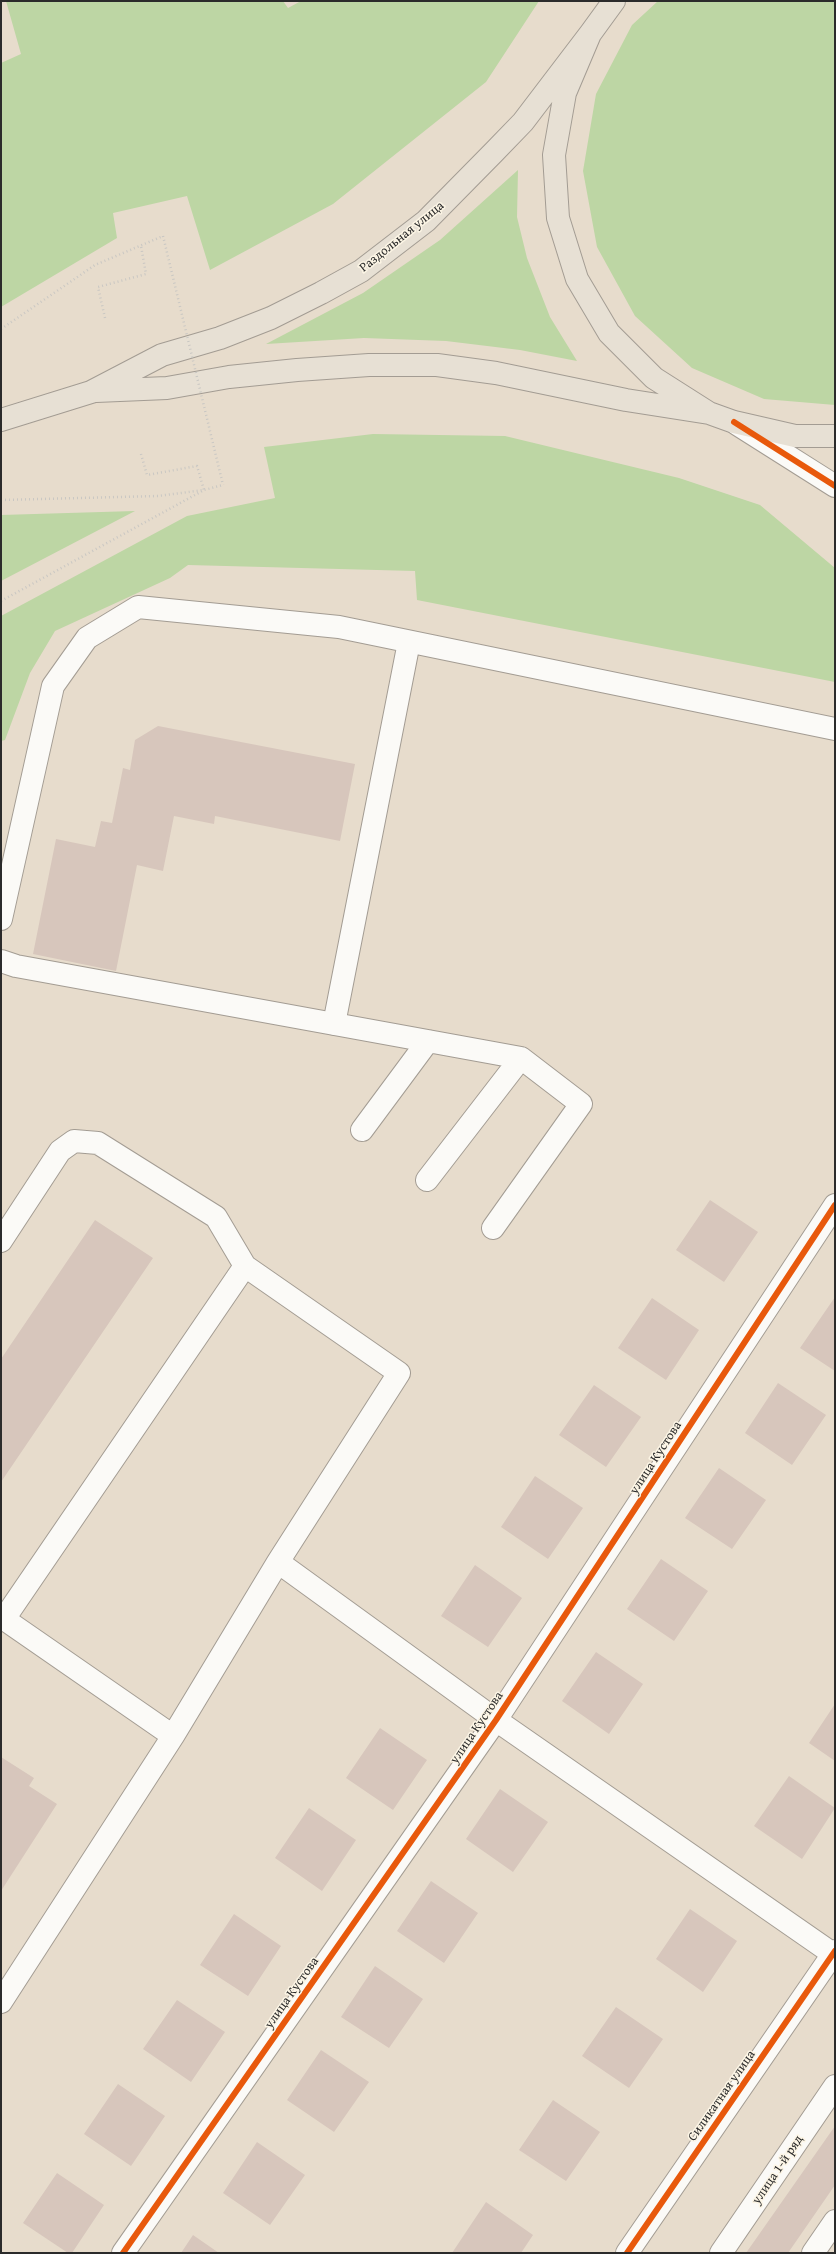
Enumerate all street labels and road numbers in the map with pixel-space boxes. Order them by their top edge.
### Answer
street label: Раздольная улица [357,198,447,276]
street label: улица Кустова [627,1419,685,1497]
street label: улица Кустова [447,1689,507,1767]
street label: улица Кустова [262,1954,322,2032]
street label: Силикатная улица [685,2048,759,2144]
street label: улица 1-й ряд [749,2133,807,2207]

